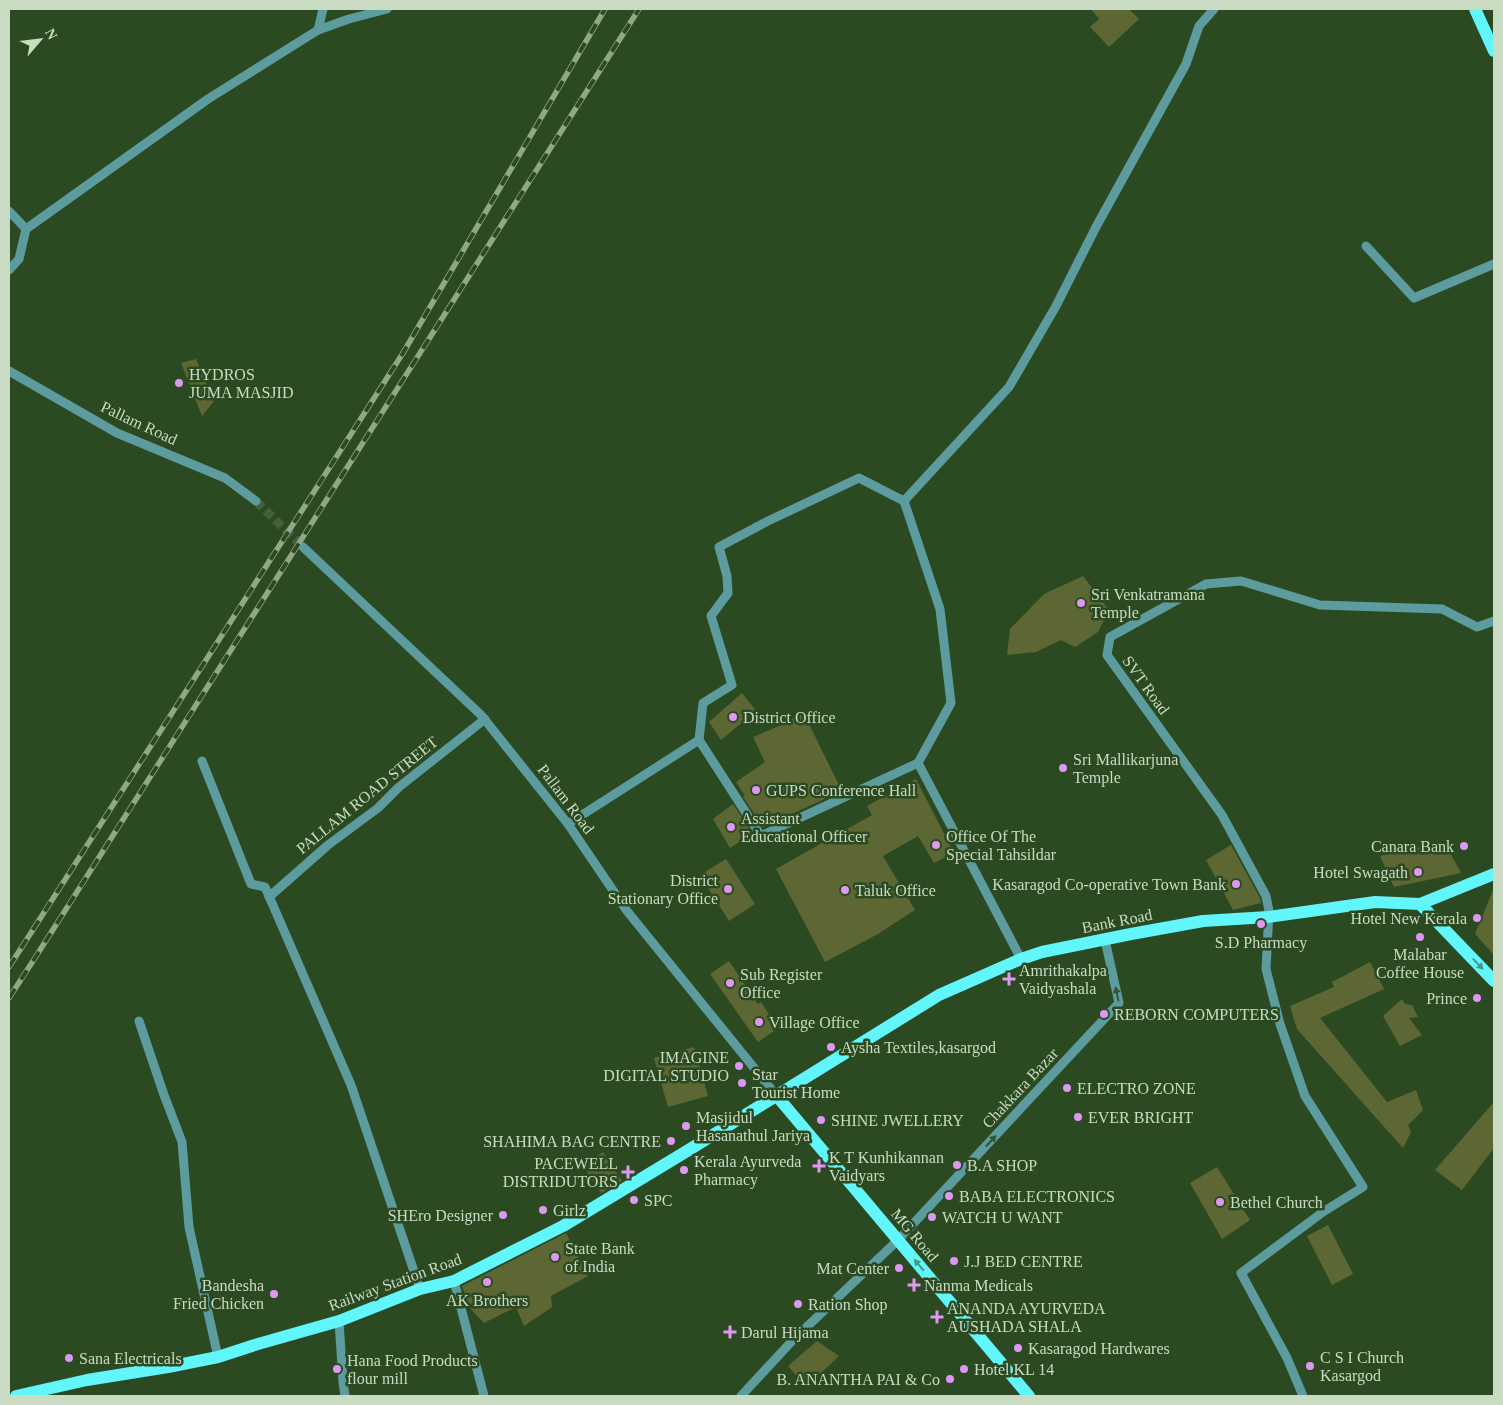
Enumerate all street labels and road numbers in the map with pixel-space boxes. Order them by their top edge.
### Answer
street label: Pallam Road [98,398,180,448]
street label: SVT Road [1119,653,1173,717]
street label: PALLAM ROAD STREET [293,733,441,857]
street label: Pallam Road [534,761,598,837]
street label: Bank Road [1080,906,1154,936]
street label: Chakkara Bazar [979,1044,1062,1131]
street label: MG Road [888,1205,942,1265]
street label: Railway Station Road [326,1250,464,1315]

